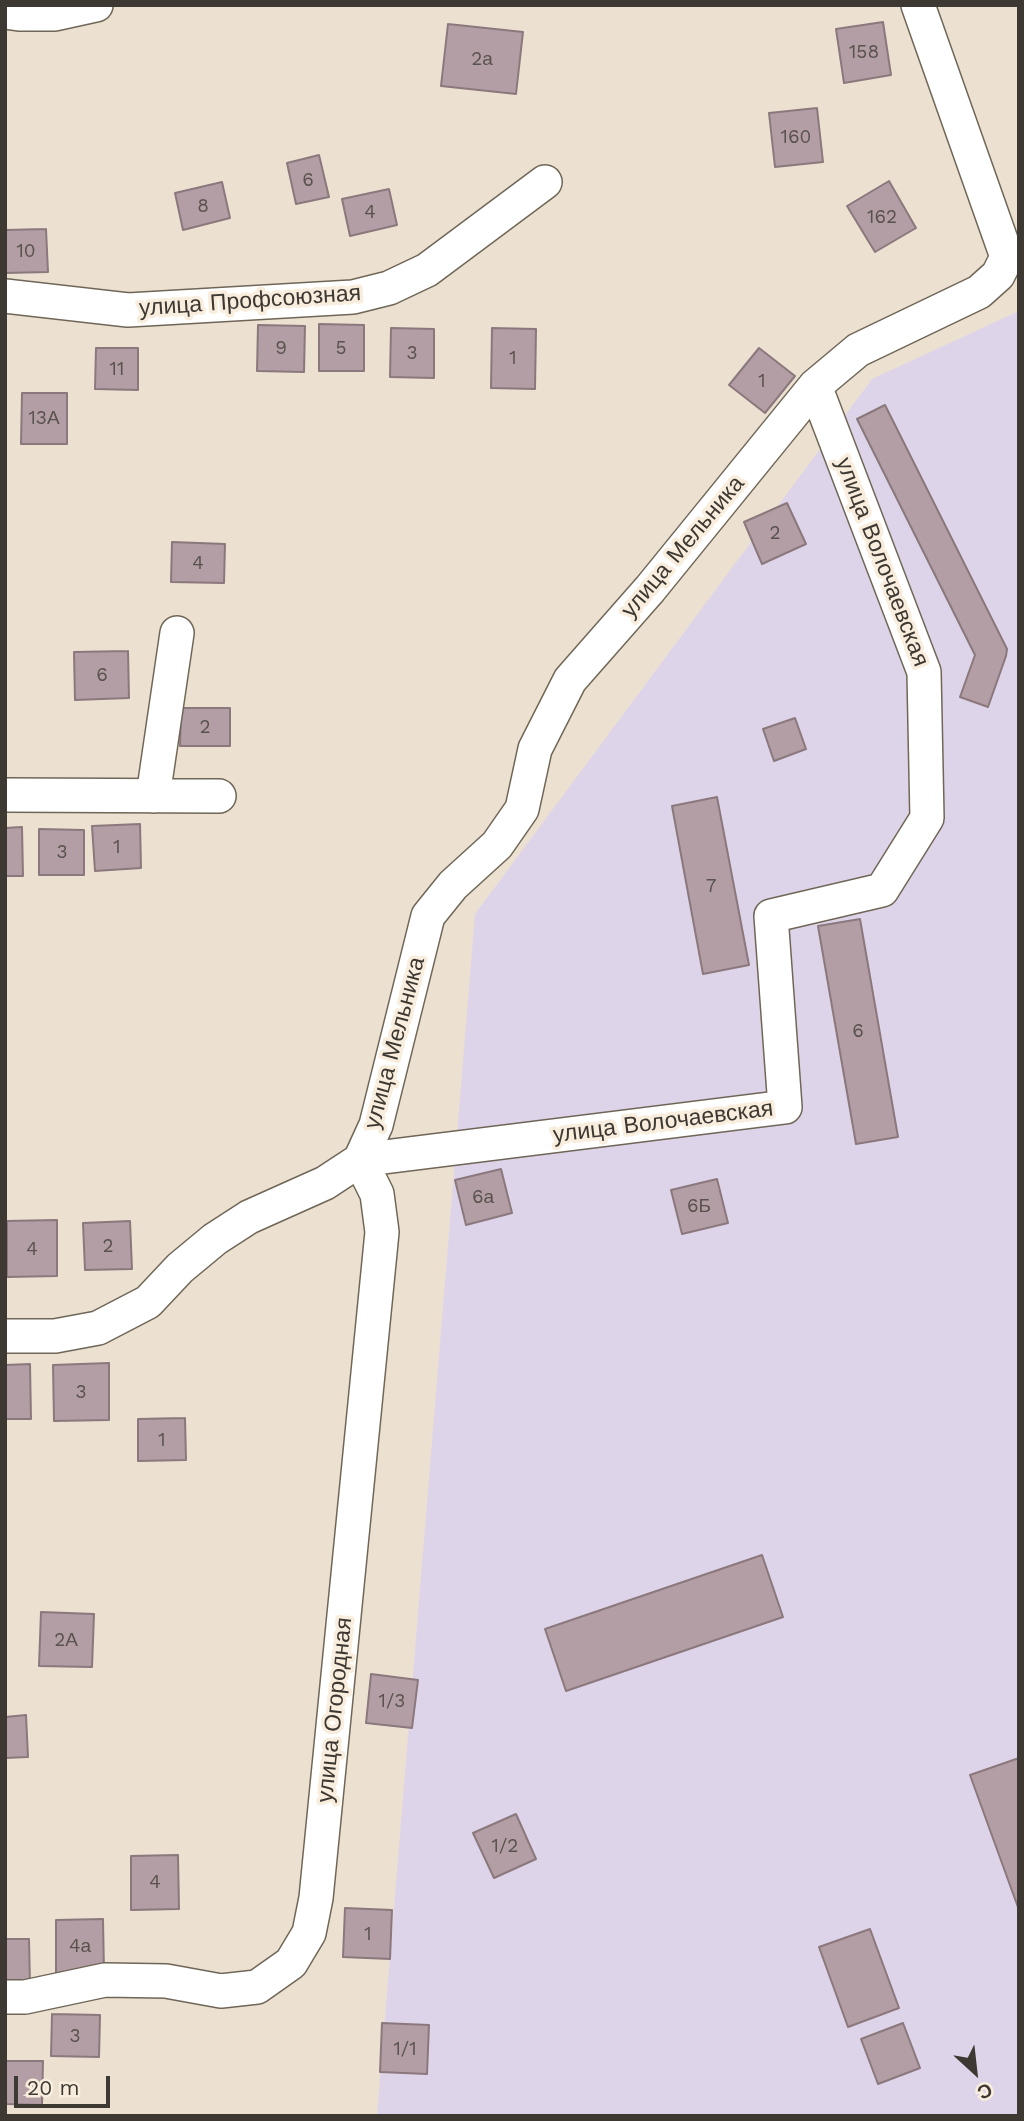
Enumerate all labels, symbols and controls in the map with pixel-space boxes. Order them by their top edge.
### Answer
house number: 158 [849,41,879,63]
house number: 2а [471,48,493,70]
house number: 160 [781,126,811,148]
house number: 6 [302,169,314,191]
house number: 8 [197,195,209,217]
house number: 4 [364,201,376,223]
house number: 162 [867,206,897,228]
house number: 10 [16,240,36,262]
street label: улица Профсоюзная [138,279,362,323]
house number: 9 [275,337,287,359]
house number: 5 [335,337,347,359]
house number: 3 [406,342,418,364]
house number: 1 [509,347,517,369]
house number: 11 [110,358,124,380]
house number: 1 [758,370,766,392]
house number: 13А [28,407,60,429]
street label: улица Волочаевская [829,454,935,670]
street label: улица Мельника [616,470,750,624]
house number: 2 [769,522,781,544]
house number: 4 [192,552,204,574]
house number: 6 [96,664,108,686]
house number: 2 [199,716,211,738]
house number: 1 [113,836,121,858]
house number: 3 [56,841,68,863]
house number: 7 [706,875,716,897]
street label: улица Мельника [359,954,431,1132]
house number: 6 [852,1020,864,1042]
street label: улица Волочаевская [551,1095,775,1149]
house number: 6а [472,1186,494,1208]
house number: 6Б [687,1195,711,1217]
house number: 2 [102,1235,114,1257]
house number: 4 [26,1238,38,1260]
house number: 3 [75,1381,87,1403]
house number: 1 [158,1429,166,1451]
street label: улица Огородная [312,1616,358,1804]
house number: 2А [54,1629,78,1651]
house number: 1/3 [379,1690,405,1712]
house number: 1/2 [492,1835,518,1857]
house number: 4 [149,1871,161,1893]
house number: 1 [364,1923,372,1945]
house number: 4а [69,1935,91,1957]
house number: 3 [69,2025,81,2047]
north arrow [940,2037,1010,2107]
house number: 1/1 [393,2038,417,2060]
scale bar [18,2062,114,2106]
text: 20 m [27,2075,79,2100]
text: С [973,2078,996,2105]

